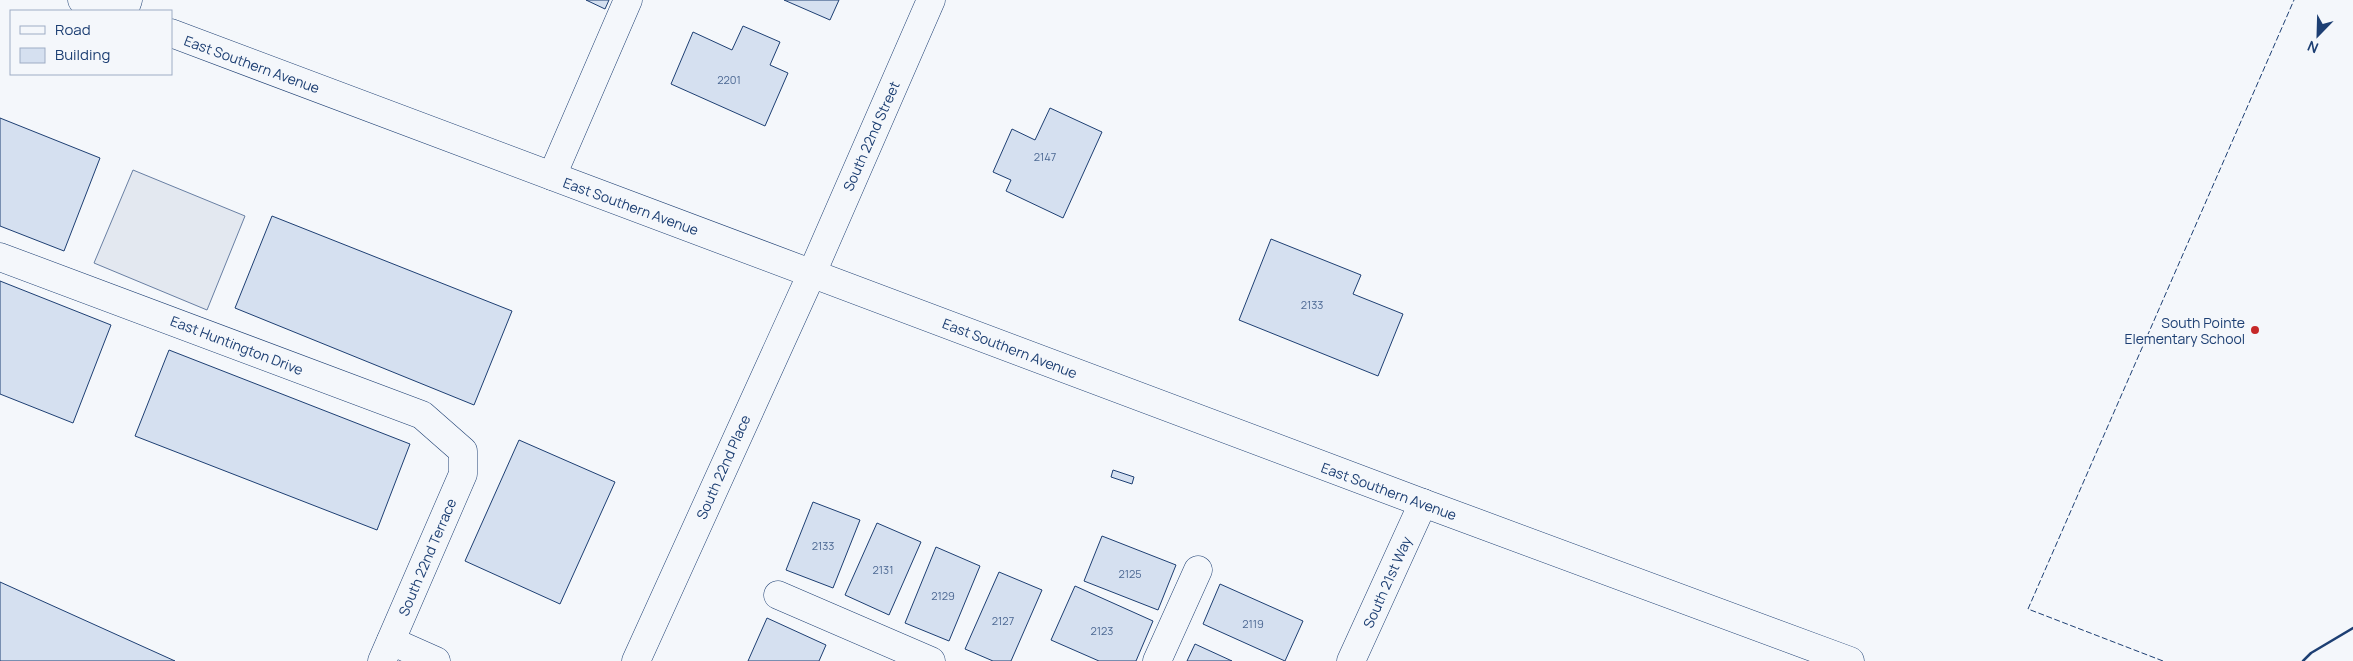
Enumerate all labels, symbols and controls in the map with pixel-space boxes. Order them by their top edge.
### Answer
legend [10,10,172,75]
north arrow [2293,10,2343,60]
text: Road [55,19,91,40]
street label: East Southern Avenue [182,31,322,97]
text: N [2304,37,2321,58]
text: Building [55,44,110,65]
house number: 2201 [717,72,741,87]
street label: South 22nd Street [838,78,904,194]
house number: 2147 [1034,149,1056,164]
street label: East Southern Avenue [561,173,701,239]
house number: 2133 [1301,297,1323,312]
street label: East Huntington Drive [168,311,306,379]
place label: South Pointe Elementary School [2125,313,2245,348]
street label: East Southern Avenue [940,314,1080,382]
marker: South Pointe Elementary School [2249,324,2261,336]
street label: South 22nd Place [691,412,755,522]
street label: East Southern Avenue [1319,458,1459,524]
street label: South 22nd Terrace [394,495,460,619]
street label: South 21st Way [1358,533,1416,631]
house number: 2133 [812,538,834,553]
house number: 2131 [873,562,893,577]
house number: 2125 [1118,566,1142,581]
house number: 2129 [931,588,955,603]
house number: 2127 [992,613,1014,628]
house number: 2119 [1242,616,1264,631]
house number: 2123 [1091,623,1113,638]

